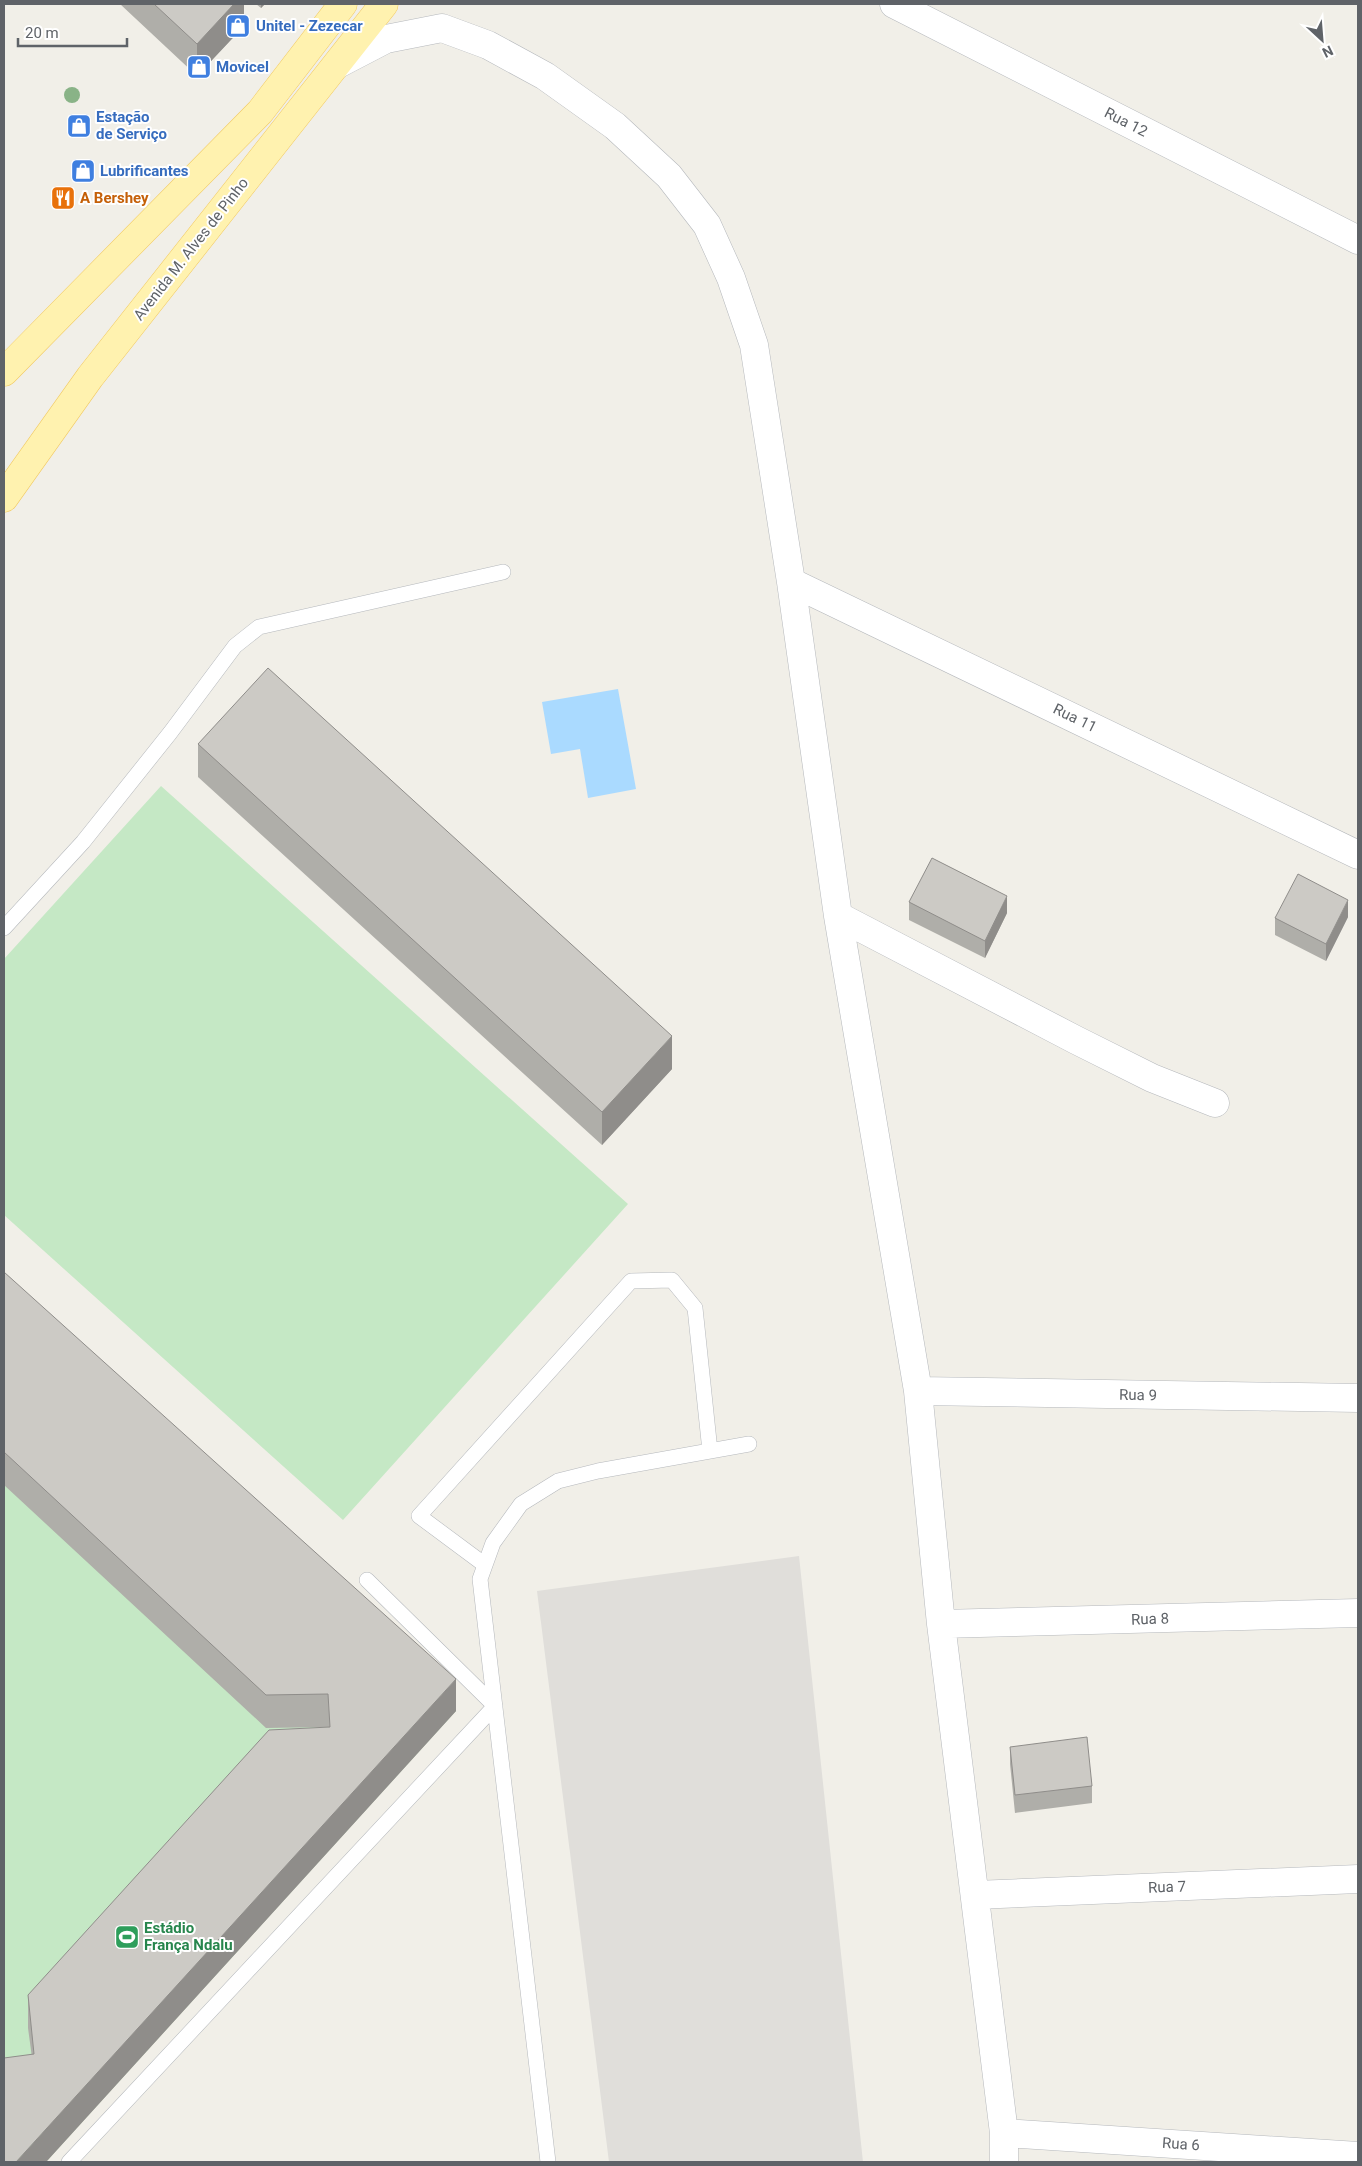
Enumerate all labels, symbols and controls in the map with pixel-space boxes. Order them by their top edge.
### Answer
shop icon: Unitel - Zezecar [225,13,251,39]
scale bar [18,15,126,47]
north arrow [1297,15,1347,65]
place label: Unitel - Zezecar [256,17,363,35]
text: 20 m [25,24,59,42]
text: N [1320,42,1336,61]
shop icon: Movicel [186,54,212,80]
place label: Movicel [216,58,269,76]
street label: Rua 12 [1101,103,1151,141]
place label: Estação de Serviço [96,108,167,143]
shop icon: Estação de Serviço [66,113,92,139]
shop icon: Lubrificantes [70,158,96,184]
place label: Lubrificantes [100,162,189,180]
street label: Avenida M. Alves de Pinho [130,174,252,324]
restaurant icon: A Bershey [50,185,76,211]
place label: A Bershey [80,189,149,207]
street label: Rua 11 [1050,700,1100,736]
street label: Rua 9 [1119,1386,1157,1404]
street label: Rua 8 [1131,1609,1169,1629]
street label: Rua 7 [1148,1877,1186,1897]
place label: Estádio França Ndalu [144,1919,233,1954]
sports icon: Estádio França Ndalu [114,1924,140,1950]
street label: Rua 6 [1162,2134,1200,2154]

